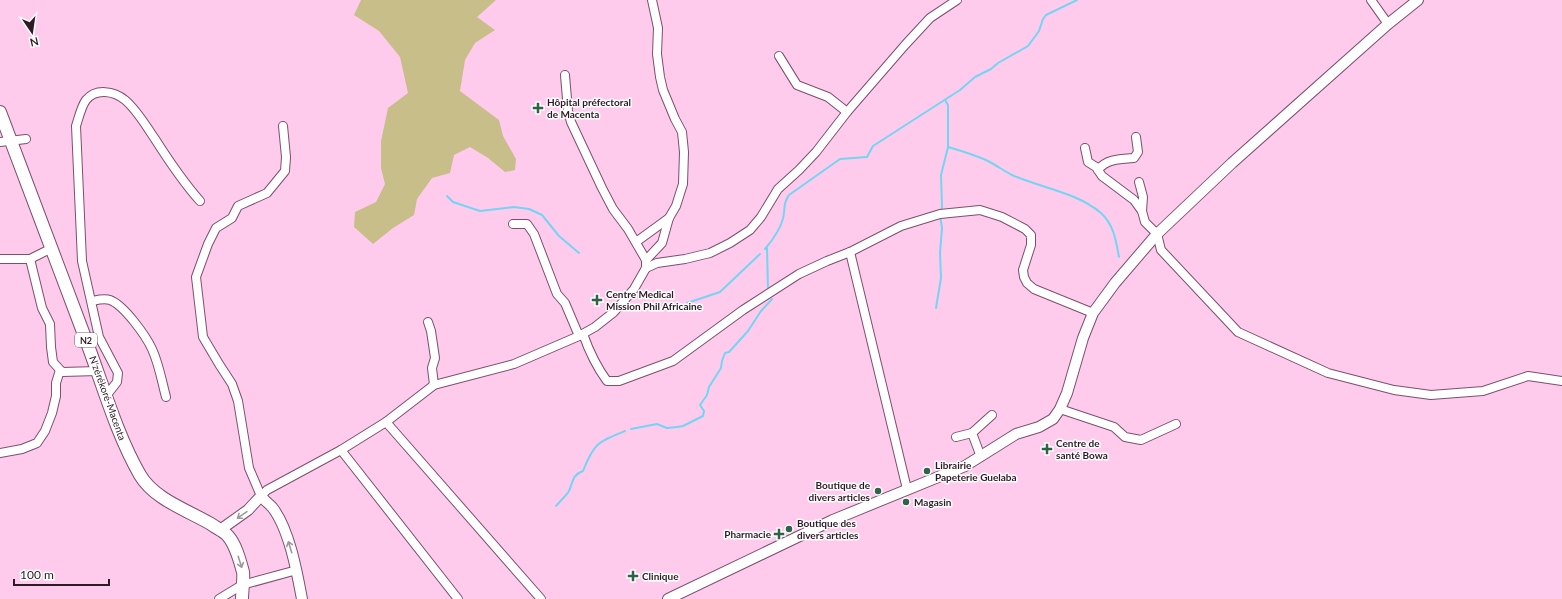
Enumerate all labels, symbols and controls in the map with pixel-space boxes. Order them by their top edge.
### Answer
north arrow [12,12,52,52]
text: N [29,35,40,50]
place label: Hôpital préfectoral de Macenta [547,96,631,120]
marker: Hôpital préfectoral de Macenta [532,102,544,114]
place label: Centre Medical Mission Phil Africaine [606,288,703,312]
marker: Centre Medical Mission Phil Africaine [591,294,603,306]
road number: N2 [75,333,97,347]
street label: N'zérékoré-Macenta [87,354,129,442]
place label: Centre de santé Bowa [1056,437,1108,461]
marker: Centre de santé Bowa [1041,443,1053,455]
place label: Librairie Papeterie Guelaba [935,459,1017,483]
marker: Librairie Papeterie Guelaba [922,466,932,476]
place label: Boutique de divers articles [809,479,871,503]
marker: Boutique de divers articles [873,486,883,496]
place label: Magasin [914,496,952,508]
marker: Magasin [901,497,911,507]
one-way arrow [237,511,248,519]
place label: Boutique des divers articles [797,517,859,541]
marker: Boutique des divers articles [784,524,794,534]
place label: Pharmacie [724,528,772,540]
marker: Pharmacie [774,529,784,539]
one-way arrow [286,541,293,554]
one-way arrow [236,555,244,567]
scale bar [14,561,109,587]
text: 100 m [20,567,54,582]
marker: Clinique [627,570,639,582]
place label: Clinique [642,570,679,582]

